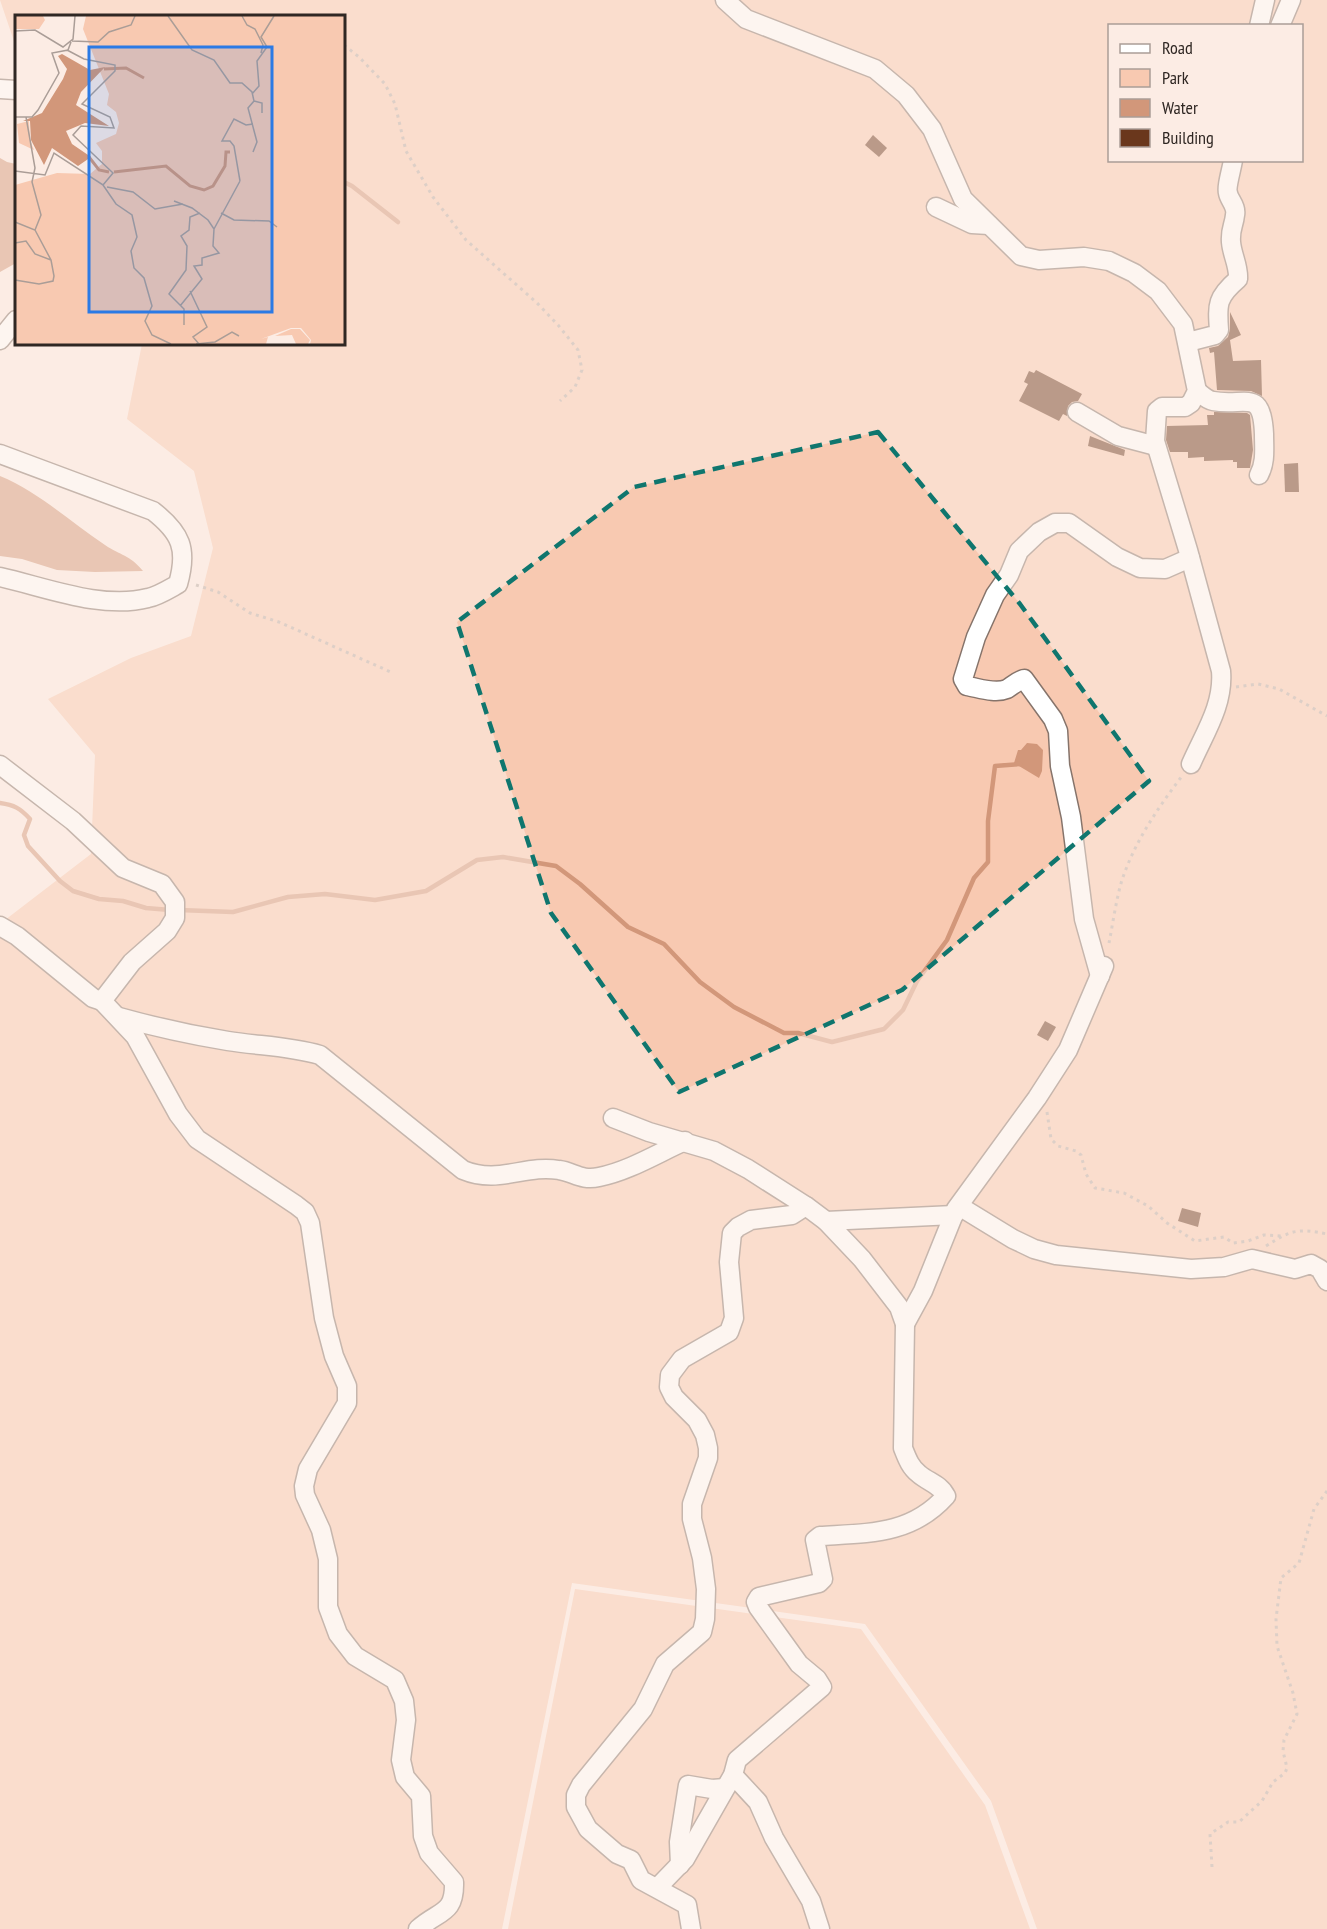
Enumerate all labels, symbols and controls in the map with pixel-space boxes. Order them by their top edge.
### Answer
inset map [15,15,345,345]
legend [1108,24,1303,162]
text: Road [1162,36,1193,59]
text: Park [1162,66,1189,89]
text: Water [1162,96,1198,119]
text: Building [1162,126,1214,149]

